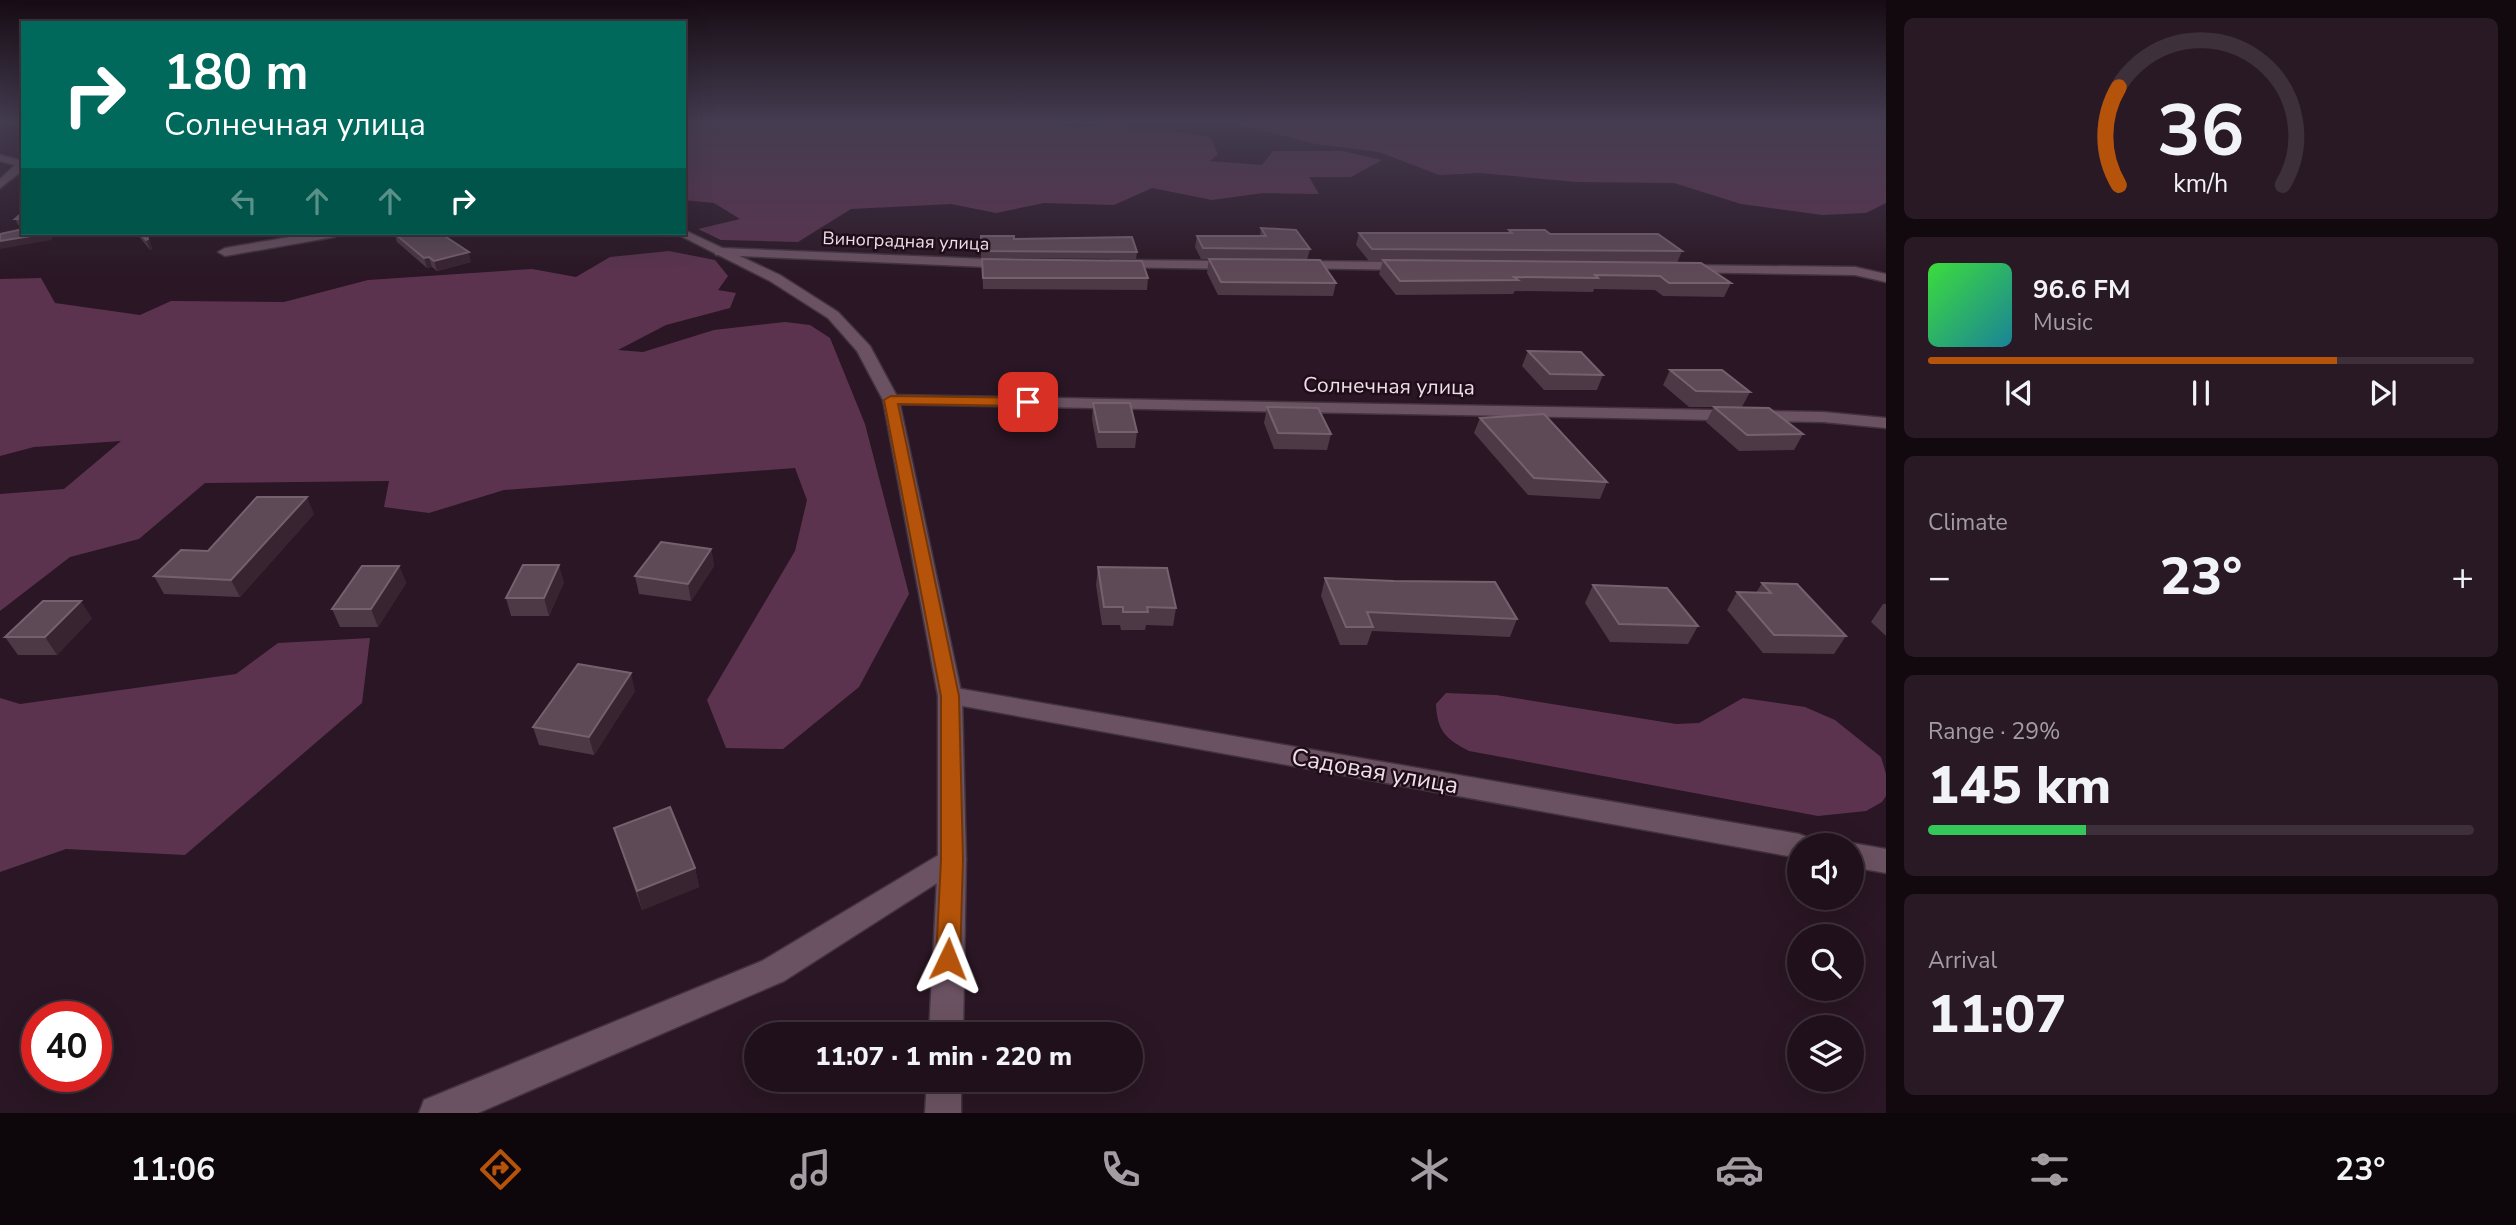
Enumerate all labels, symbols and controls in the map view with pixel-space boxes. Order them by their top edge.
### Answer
text: 180 m [164,39,308,106]
icon: right [49,49,140,140]
text: 36 [2157,81,2245,181]
text: Солнечная улица [164,103,426,146]
text: km/h [2173,166,2229,200]
icon: left [225,182,263,220]
icon: ahead [298,182,336,220]
icon: ahead [371,182,409,220]
icon: right [444,182,482,220]
street label: Виноградная улица [822,226,990,256]
text: 96.6 FM [2033,272,2130,307]
text: Music [2033,307,2093,338]
street label: Солнечная улица [1303,371,1475,401]
pin [998,372,1058,432]
icon: previous [2000,374,2038,412]
icon: pause [2182,374,2220,412]
icon: next [2364,374,2402,412]
icon: arrive [1009,383,1047,421]
text: Climate [1928,507,2008,538]
text: 23° [2160,541,2242,612]
text: − [1928,552,1951,603]
text: + [2451,552,2474,603]
text: Range · 29% [1928,716,2060,747]
street label: Садовая улица [1289,741,1461,801]
text: 145 km [1928,750,2111,821]
map controls [1787,833,1864,1092]
button: sound [1787,833,1864,910]
position arrow [911,922,985,996]
button: search [1787,924,1864,1001]
text: Arrival [1928,945,1997,976]
text: 11:07 [1928,979,2066,1050]
speed limit sign: 40 [21,1001,112,1092]
button: layers [1787,1015,1864,1092]
text: 11:07 · 1 min · 220 m [815,1039,1072,1074]
icon: directions [476,1145,525,1194]
icon: music [786,1145,835,1194]
icon: phone [1096,1145,1145,1194]
icon: climate [1405,1145,1454,1194]
icon: car [1715,1145,1764,1194]
icon: filters [2025,1145,2074,1194]
text: 11:06 [130,1148,215,1191]
text: 23° [2335,1148,2385,1191]

